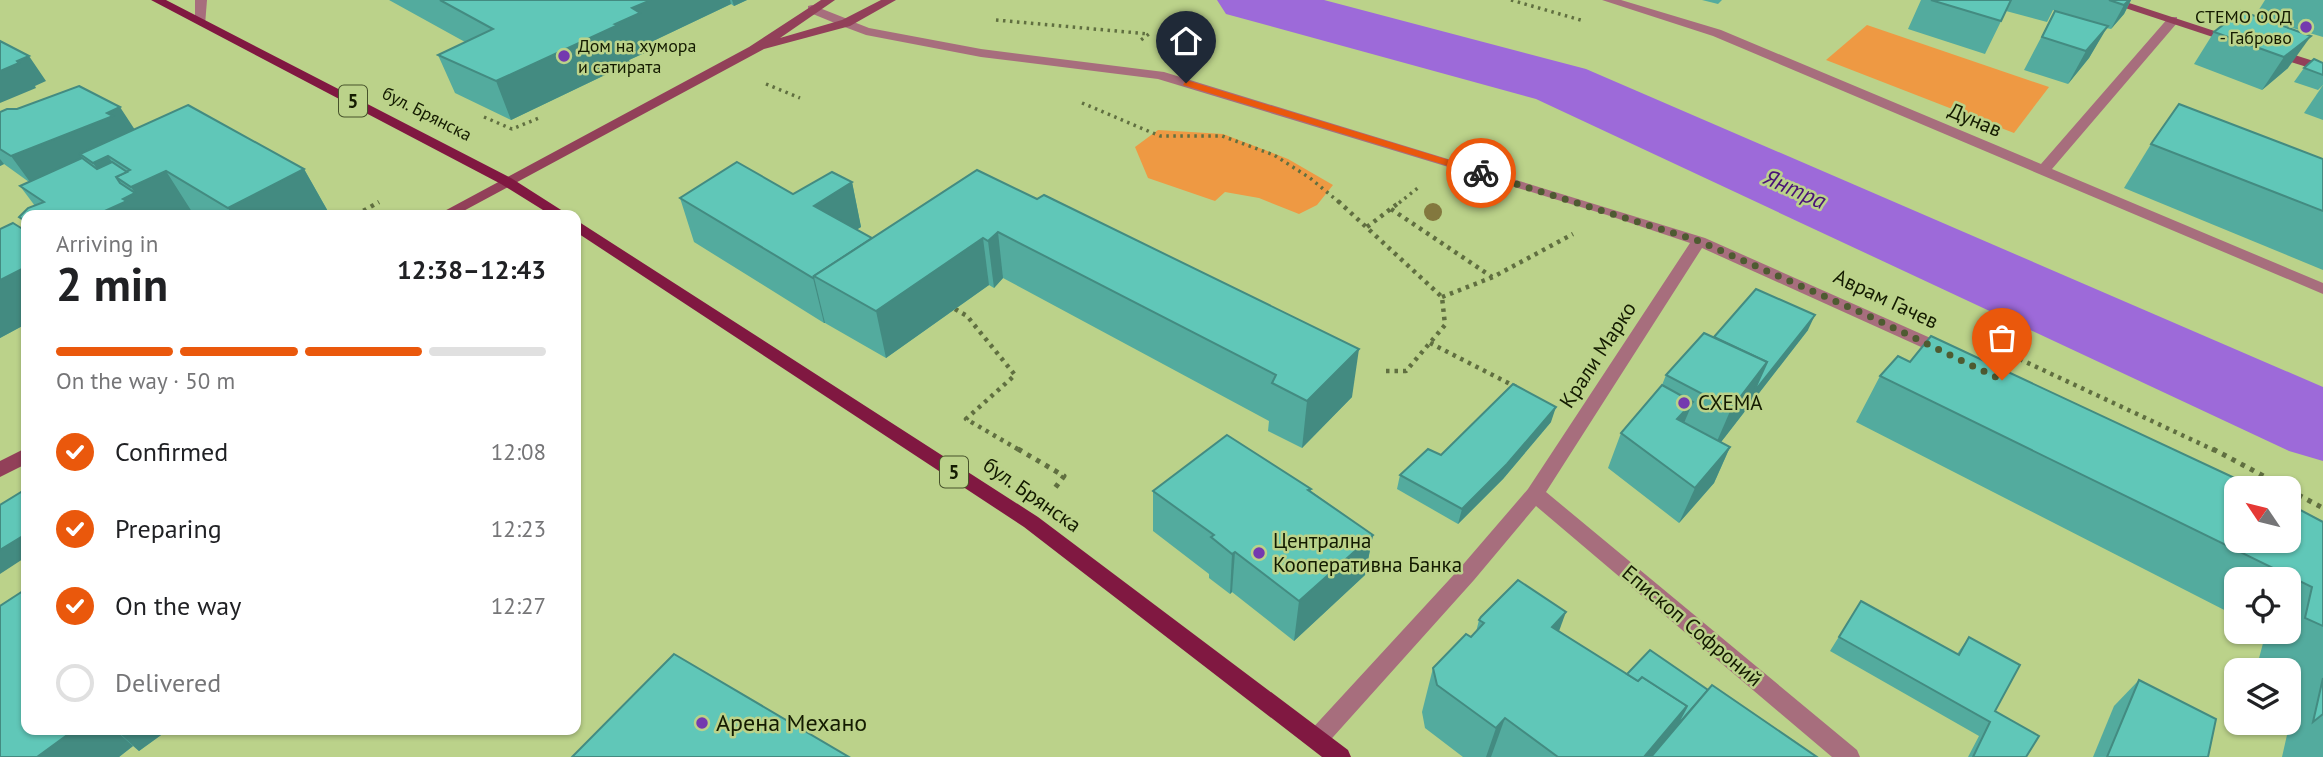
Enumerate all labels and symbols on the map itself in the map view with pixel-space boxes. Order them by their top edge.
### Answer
place label: СТЕМО ООД - Габрово [2195,5,2292,49]
pin [1156,11,1216,83]
marker: СТЕМО ООД - Габрово [2298,19,2314,35]
place label: Дом на хумора и сатирата [578,34,697,78]
marker: Дом на хумора и сатирата [556,48,572,64]
street label: бул. Брянска [379,81,476,146]
road number: 5 [339,86,367,116]
street label: Дунав [1944,96,2006,143]
courier [1446,138,1516,208]
water label: Янтра [1759,162,1831,215]
street label: Аврам Гачев [1830,263,1943,335]
street label: Крали Марко [1553,296,1642,413]
pin [1972,308,2032,380]
place label: СХЕМА [1698,389,1763,416]
marker: СХЕМА [1676,395,1692,411]
street label: бул. Брянска [978,451,1087,538]
road number: 5 [940,457,968,488]
north arrow [2224,476,2301,553]
place label: Централна Кооперативна Банка [1273,527,1462,578]
marker: Централна Кооперативна Банка [1251,545,1267,561]
street label: Епископ Софроний [1617,559,1768,692]
place label: Арена Механо [716,707,867,738]
marker: Арена Механо [694,715,710,731]

